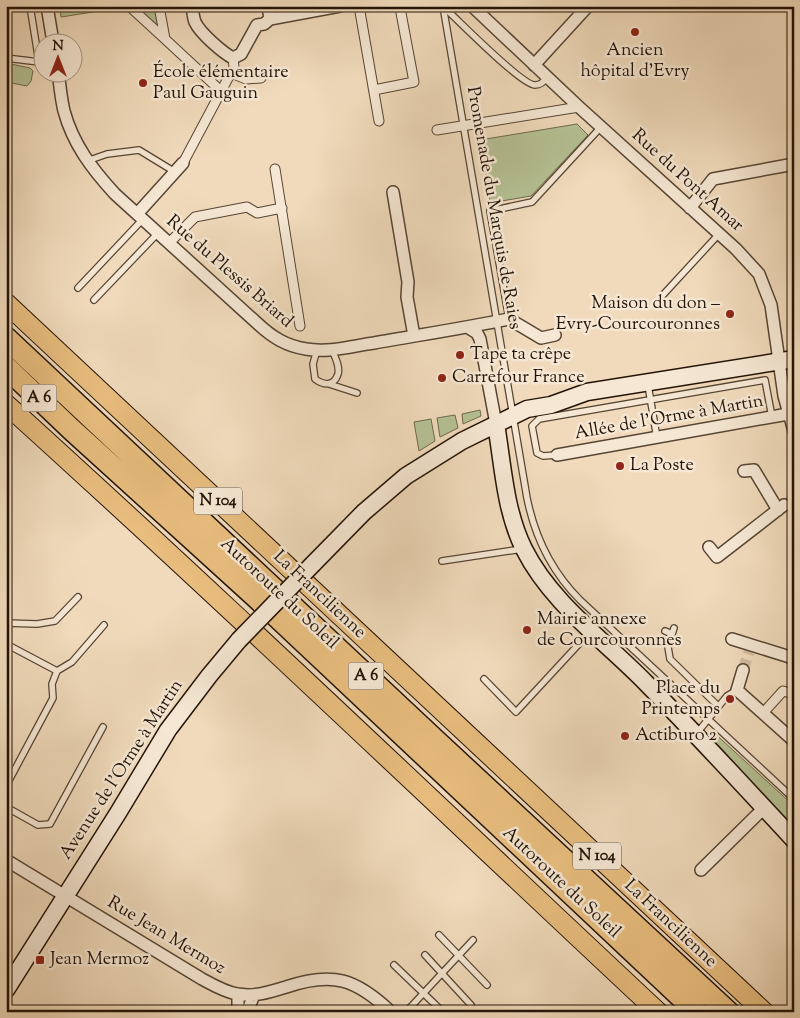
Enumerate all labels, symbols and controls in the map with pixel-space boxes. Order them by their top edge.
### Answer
marker: Ancien hôpital d'Evry [629,26,641,38]
north arrow [32,32,82,82]
text: N [52,37,64,57]
place label: Ancien hôpital d'Evry [580,38,690,85]
place label: École élémentaire Paul Gauguin [153,60,289,107]
marker: École élémentaire Paul Gauguin [137,77,149,89]
street label: Promenade du Marquis de Raies [459,85,527,331]
street label: Rue du Pont Amar [625,123,749,239]
street label: Rue du Plessis Briard [160,209,298,335]
place label: Maison du don – Evry-Courcouronnes [556,291,720,338]
marker: Maison du don – Evry-Courcouronnes [724,308,736,320]
place label: Tape ta crêpe [470,342,571,368]
marker: Tape ta crêpe [454,349,466,361]
place label: Carrefour France [452,365,585,391]
marker: Carrefour France [436,372,448,384]
road number: A 6 [22,384,56,412]
street label: Allée de l'Orme à Martin [573,389,766,447]
place label: La Poste [630,453,694,479]
marker: La Poste [614,460,626,472]
road number: N 104 [194,488,242,514]
street label: Autoroute du Soleil [214,532,344,656]
street label: La Francilienne [266,545,372,645]
place label: Mairie annexe de Courcouronnes [537,607,682,654]
marker: Mairie annexe de Courcouronnes [521,624,533,636]
road number: A 6 [348,662,384,689]
street label: Avenue de l'Orme à Martin [54,674,190,865]
place label: Place du Printemps [641,676,720,723]
marker: Place du Printemps [724,693,736,705]
place label: Actiburo 2 [635,723,718,749]
marker: Actiburo 2 [619,730,631,742]
street label: Autoroute du Soleil [496,821,626,945]
road number: N 104 [573,842,621,869]
street label: La Francilienne [617,874,723,974]
street label: Rue Jean Mermoz [102,890,230,982]
place label: Jean Mermoz [49,947,149,973]
marker: Jean Mermoz [34,954,46,966]

